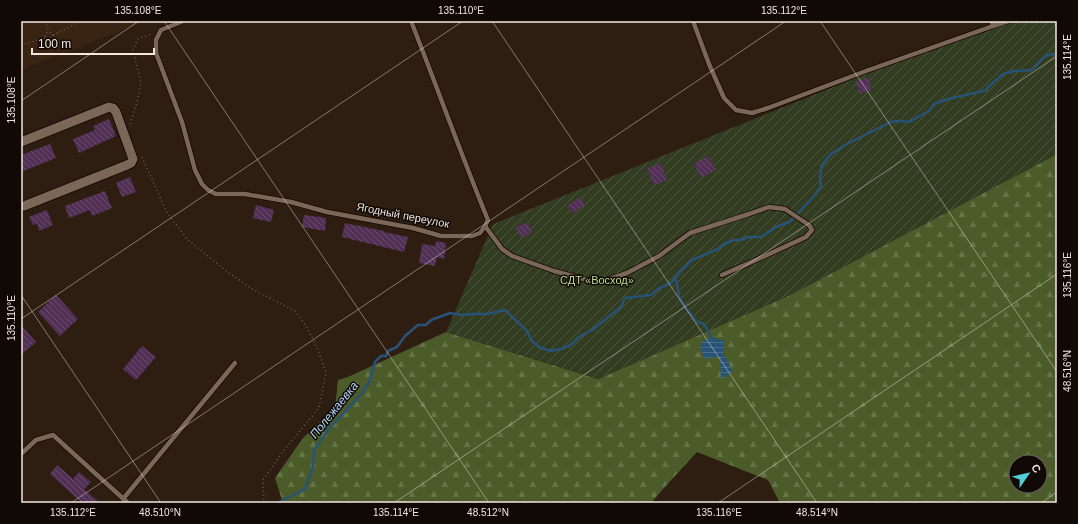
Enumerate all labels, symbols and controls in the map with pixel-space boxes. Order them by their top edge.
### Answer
text: 135.108°E [115,5,162,16]
text: 135.110°E [438,5,484,16]
text: 135.112°E [761,5,807,16]
scale bar [32,30,154,56]
text: 135.114°E [1062,34,1073,80]
text: 100 m [38,37,71,51]
text: 135.108°E [6,76,17,123]
street label: Ягодный переулок [356,200,451,230]
text: 135.116°E [1062,252,1073,298]
park label: СДТ «Восход» [560,274,634,286]
text: 135.110°E [6,295,17,341]
text: 48.516°N [1062,350,1073,392]
water label: Полежаевка [307,379,361,441]
north arrow [1008,454,1048,494]
text: С [1029,462,1044,475]
text: 135.112°E [50,507,96,518]
text: 48.510°N [139,507,181,518]
text: 135.114°E [373,507,419,518]
text: 48.512°N [467,507,509,518]
text: 135.116°E [696,507,742,518]
text: 48.514°N [796,507,838,518]

